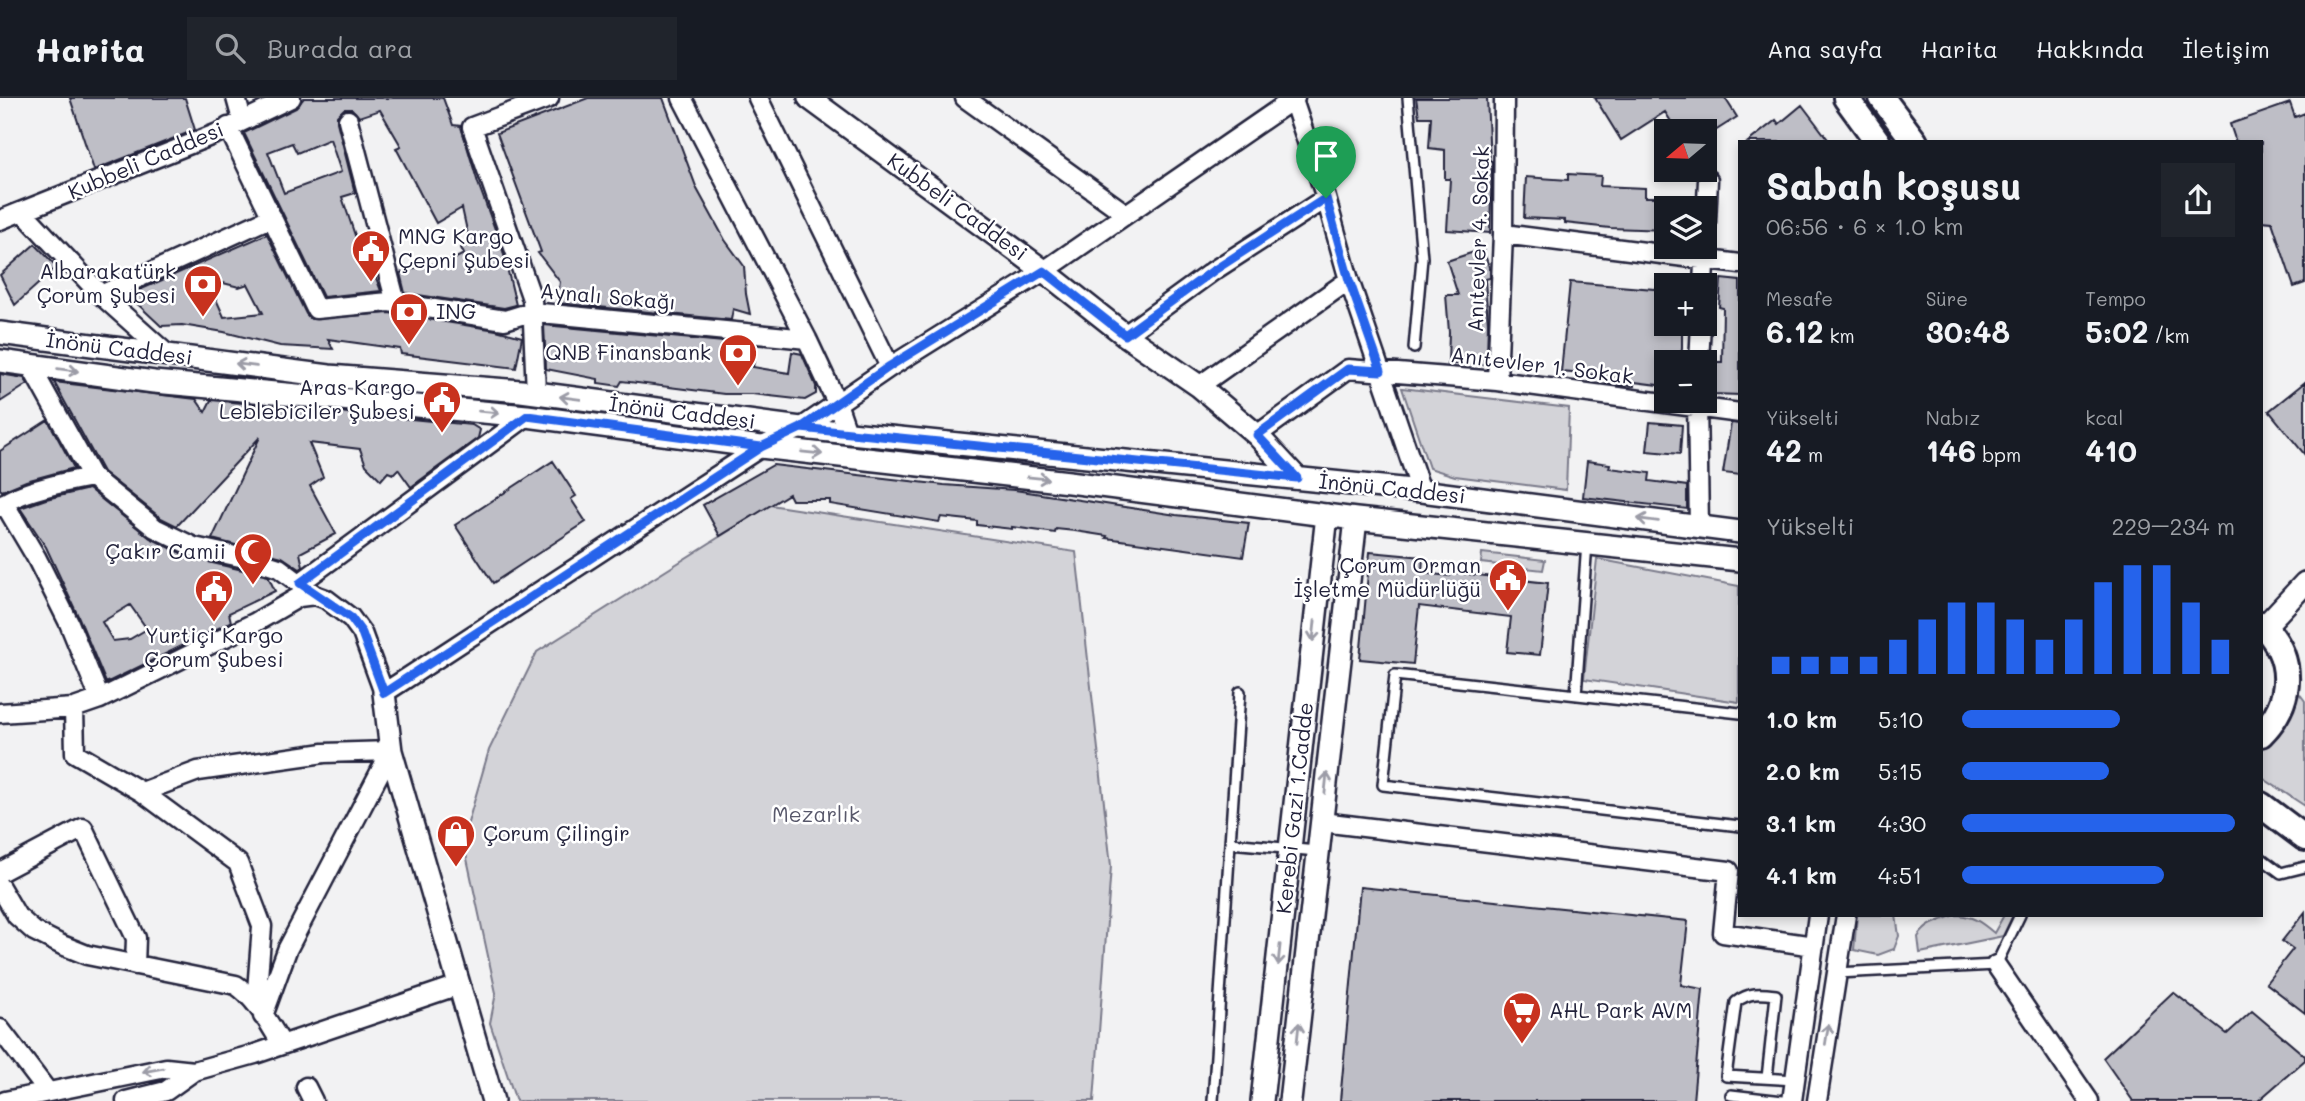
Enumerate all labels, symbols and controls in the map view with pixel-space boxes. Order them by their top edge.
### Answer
search box [187,17,677,80]
text: Harita [35,27,145,70]
icon: search [211,29,249,67]
text: Burada ara [267,31,413,65]
text: Ana sayfa [1767,33,1883,64]
text: Harita [1921,33,1998,64]
text: Hakkında [2036,33,2145,64]
text: İletişim [2183,33,2270,64]
street label: Kubbeli Caddesi [63,115,227,205]
north arrow [1654,119,1717,182]
map controls [1654,119,1717,413]
pin [1296,126,1356,198]
icon: arrive [1307,137,1345,175]
street label: Anıtevler 4. Sokak [1461,145,1494,333]
street label: Kubbeli Caddesi [882,146,1033,266]
text: Sabah koşusu [1766,160,2022,210]
button: share [2161,163,2235,237]
button: layers [1654,196,1717,259]
text: 06:56 · 6 × 1.0 km [1766,211,1963,241]
place label: MNG Kargo Çepni Şubesi [398,222,530,273]
public building icon: MNG Kargo Çepni Şubesi [350,228,392,283]
place label: Albarakatürk Çorum Şubesi [37,257,176,308]
bank icon: Albarakatürk Çorum Şubesi [182,263,224,318]
button: + [1654,273,1717,336]
street label: Aynalı Sokağı [539,276,677,315]
text: Mesafe [1766,286,1833,311]
text: Süre [1926,286,1968,311]
text: Tempo [2085,286,2146,311]
bank icon: ING [388,291,430,346]
place label: ING [436,297,476,324]
text: 6.12 [1766,311,1823,351]
text: 30:48 [1926,311,2010,351]
text: 5:02 [2085,311,2148,351]
text: km [1823,323,1855,348]
text: /km [2148,323,2190,348]
street label: İnönü Caddesi [44,325,194,370]
bank icon: QNB Finansbank [717,332,759,387]
place label: QNB Finansbank [545,338,711,365]
street label: Anıtevler 1. Sokak [1449,340,1635,389]
button: − [1654,350,1717,413]
one-way arrow [235,359,258,372]
one-way arrow [56,364,79,377]
place label: Aras Kargo Leblebiciler Şubesi [219,373,415,424]
public building icon: Aras Kargo Leblebiciler Şubesi [421,379,463,434]
street label: İnönü Caddesi [607,389,757,434]
one-way arrow [559,391,581,404]
text: Yükselti [1766,405,1839,430]
text: Nabız [1926,405,1980,430]
text: kcal [2085,405,2123,430]
one-way arrow [477,406,500,419]
text: 42 [1766,430,1802,470]
text: 146 [1926,430,1976,470]
text: 410 [2085,430,2137,470]
text: m [1802,442,1823,467]
text: bpm [1976,442,2021,467]
one-way arrow [800,446,823,459]
street label: İnönü Caddesi [1317,466,1467,509]
one-way arrow [1026,472,1049,485]
text: Yükselti [1766,511,1854,541]
text: 229–234 m [2111,511,2235,541]
one-way arrow [1637,514,1659,527]
mosque icon: Çakır Camii [232,531,274,586]
place label: Çakır Camii [105,537,226,564]
place label: Çorum Orman İşletme Müdürlüğü [1294,551,1481,602]
public building icon: Çorum Orman İşletme Müdürlüğü [1487,557,1529,612]
public building icon: Yurtiçi Kargo Çorum Şubesi [193,568,235,623]
one-way arrow [1307,620,1320,642]
place label: Yurtiçi Kargo Çorum Şubesi [144,621,284,672]
street label: Kerebi Gazi 1.Cadde [1269,701,1318,915]
text: 1.0 km [1766,704,1837,734]
text: 5:10 [1878,704,1923,734]
text: 2.0 km [1766,756,1840,786]
text: 5:15 [1878,756,1922,786]
one-way arrow [1320,772,1333,795]
park label: Mezarlık [772,800,860,827]
text: 3.1 km [1766,808,1836,838]
text: 4:30 [1878,808,1926,838]
shop icon: Çorum Çilingir [435,813,477,868]
place label: Çorum Çilingir [483,819,630,846]
text: 4.1 km [1766,860,1837,890]
text: 4:51 [1878,860,1922,890]
one-way arrow [1272,943,1285,966]
supermarket icon: AHL Park AVM [1501,990,1543,1045]
place label: AHL Park AVM [1549,996,1692,1023]
one-way arrow [1292,1022,1305,1045]
one-way arrow [1821,1023,1834,1045]
one-way arrow [142,1064,165,1077]

